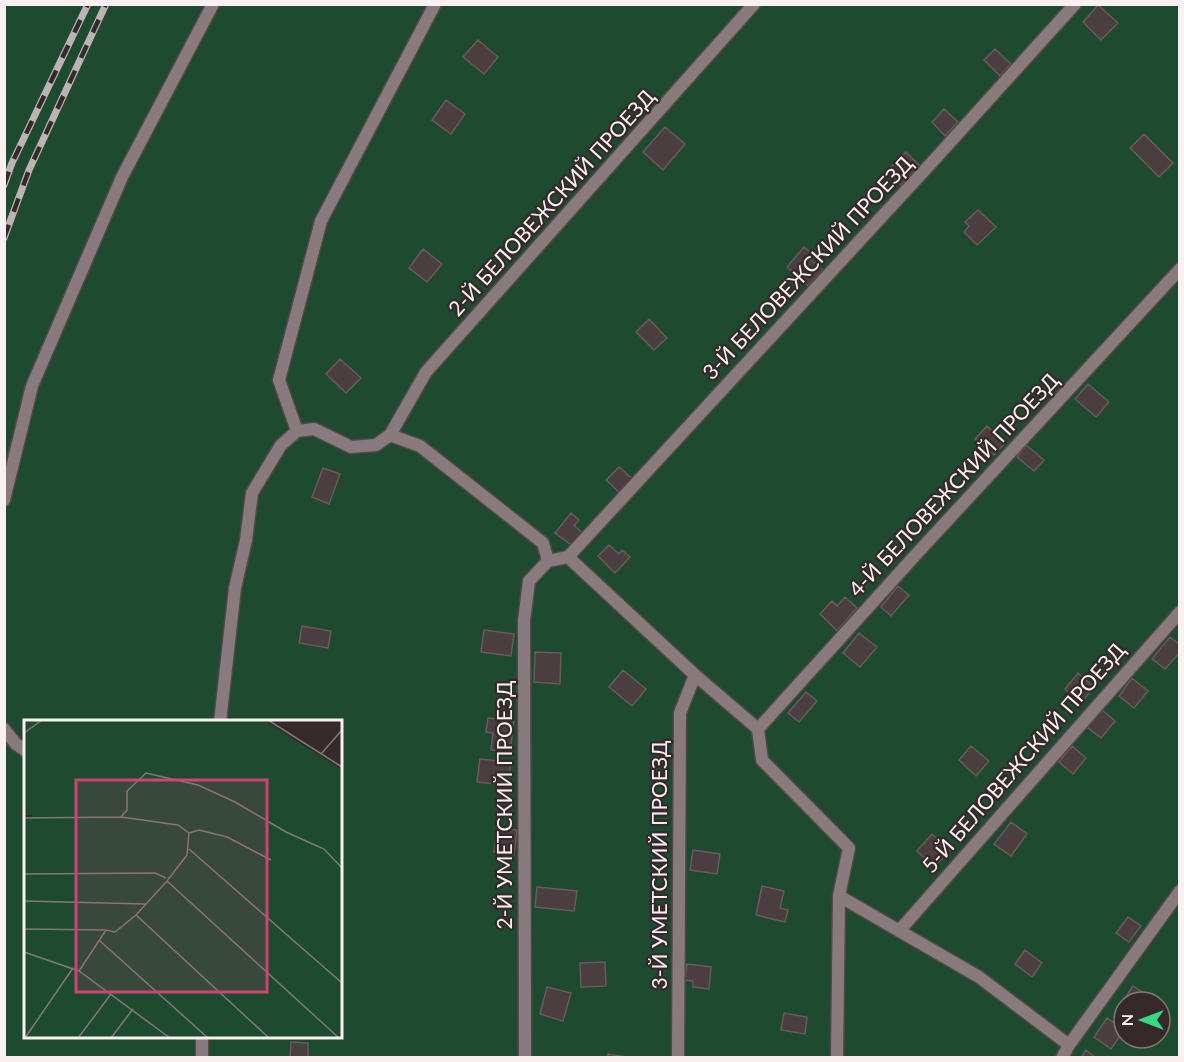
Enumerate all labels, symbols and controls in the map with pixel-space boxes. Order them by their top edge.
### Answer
street label: 2-Й БЕЛОВЕЖСКИЙ ПРОЕЗД [442,83,659,321]
street label: 3-Й БЕЛОВЕЖСКИЙ ПРОЕЗД [697,150,917,384]
street label: 4-Й БЕЛОВЕЖСКИЙ ПРОЕЗД [843,367,1063,601]
street label: 5-Й БЕЛОВЕЖСКИЙ ПРОЕЗД [916,637,1130,877]
street label: 2-Й УМЕТСКИЙ ПРОЕЗД [491,681,516,929]
inset map [24,720,342,1038]
street label: 3-Й УМЕТСКИЙ ПРОЕЗД [646,741,671,989]
north arrow [1112,990,1172,1050]
text: N [1117,1014,1136,1026]

